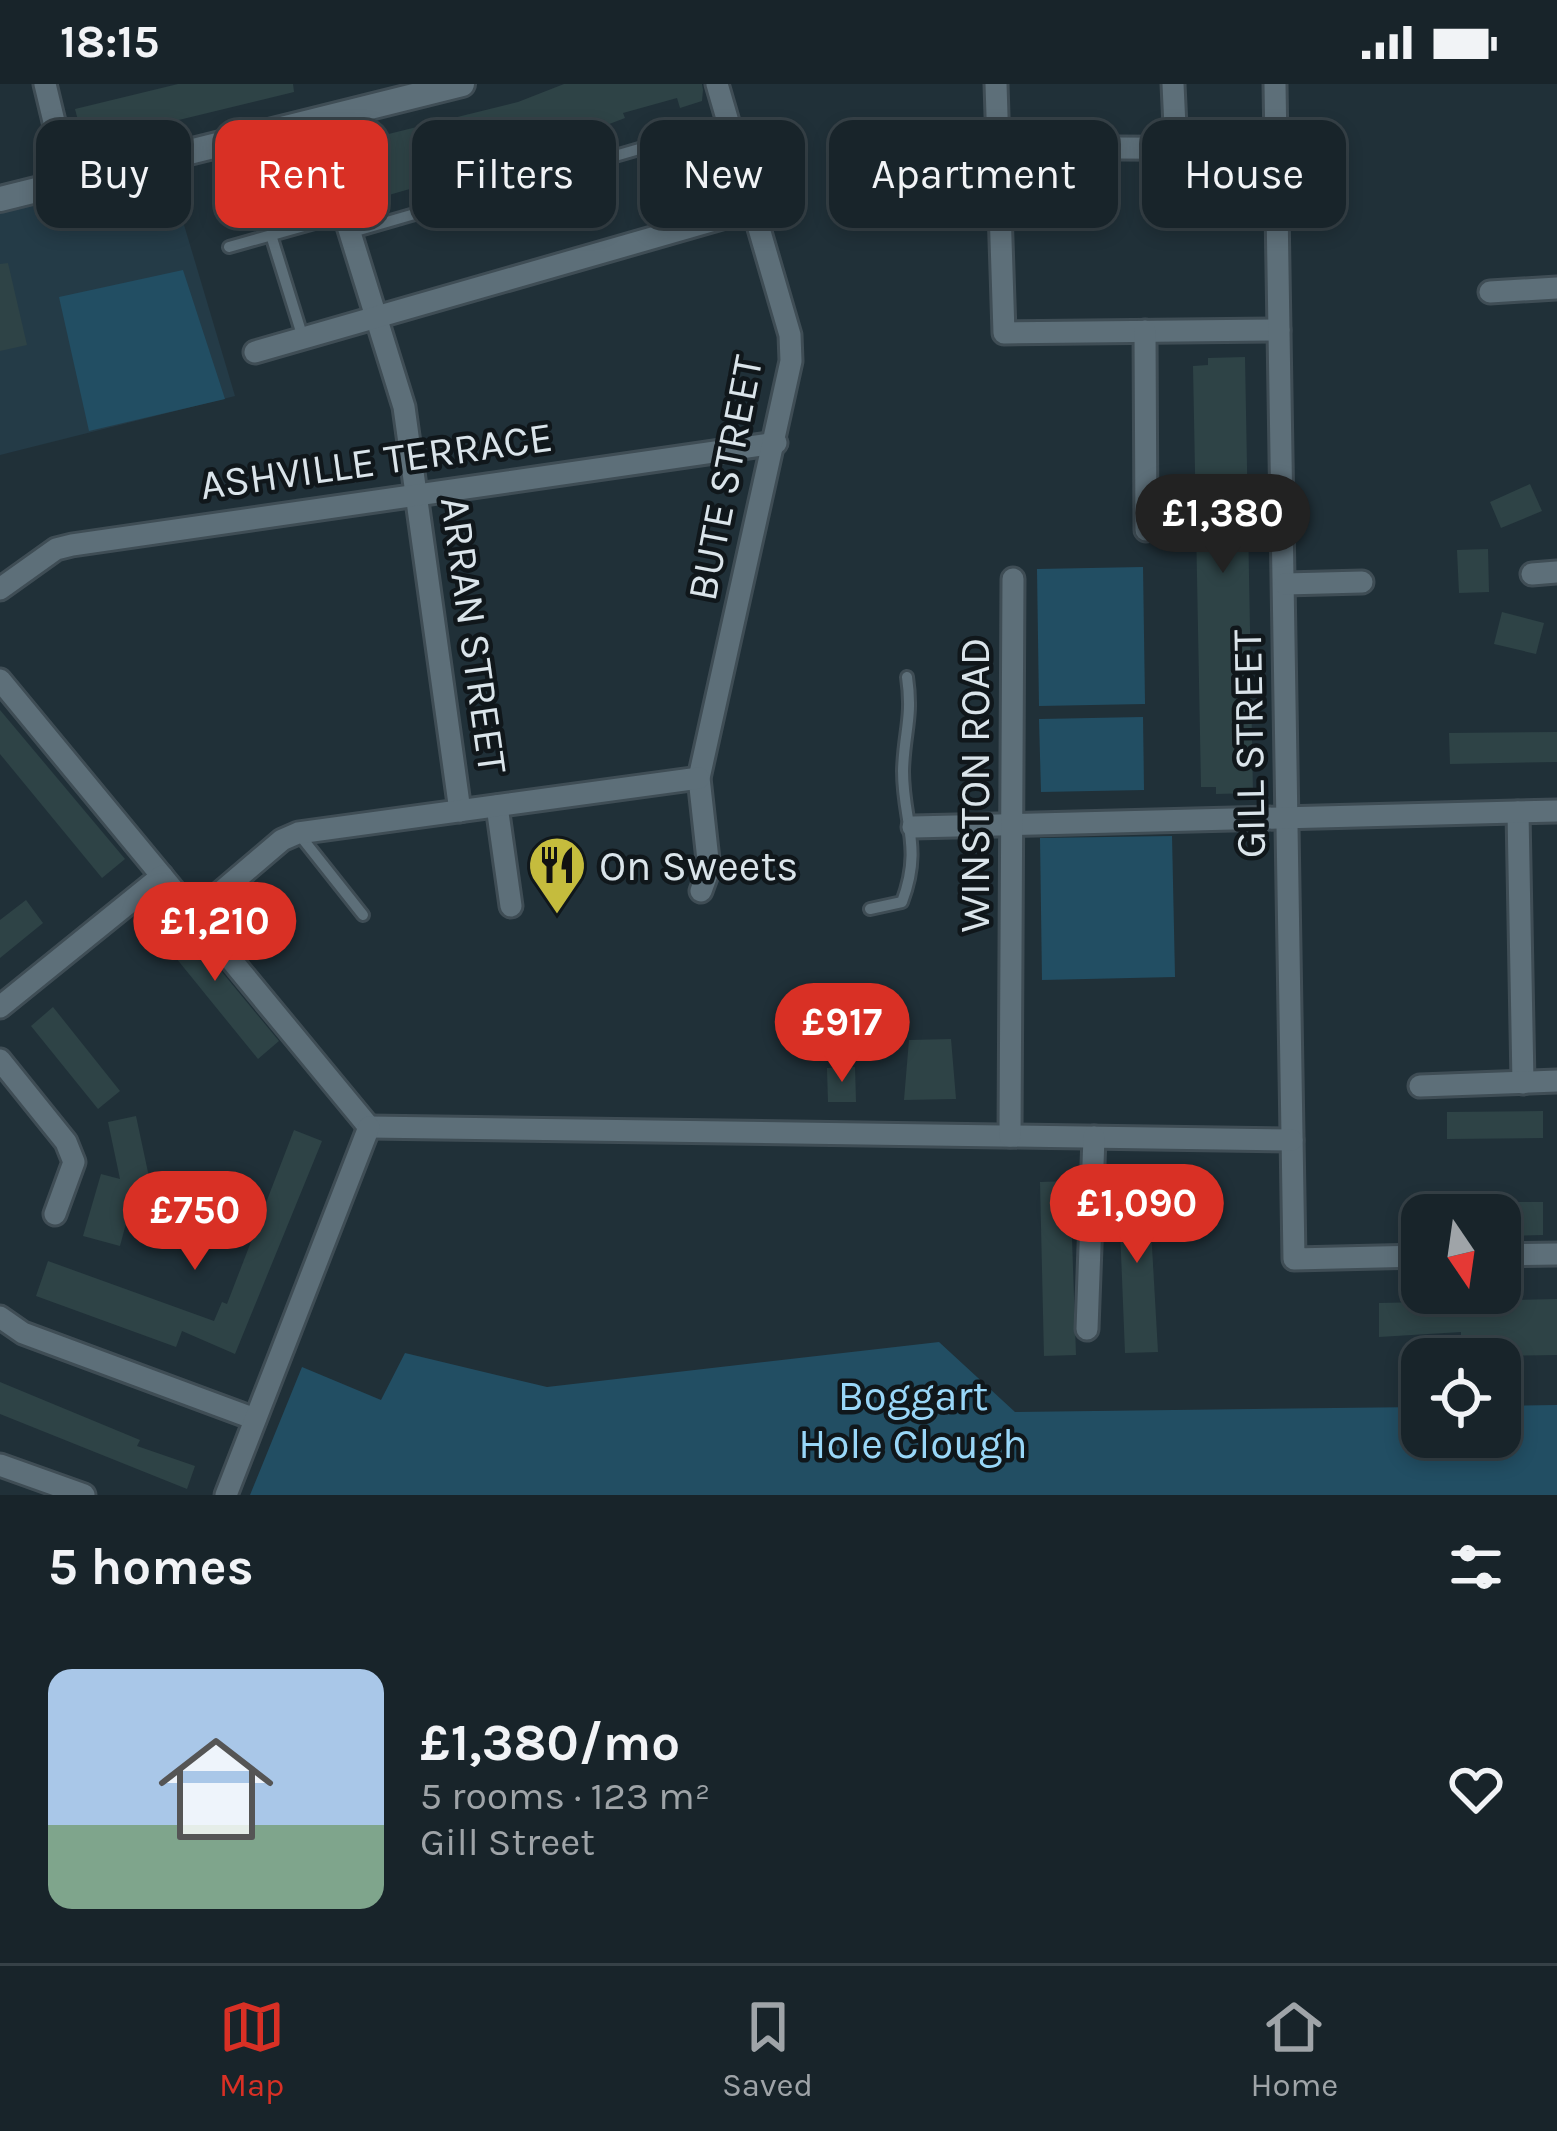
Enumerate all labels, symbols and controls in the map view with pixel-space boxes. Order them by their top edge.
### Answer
text: 18:15 [60,16,160,68]
chip: Buy [36,120,191,228]
chip: Rent [215,120,388,228]
chip: Filters [412,120,616,228]
chip: New [640,120,805,228]
chip: Apartment [829,120,1118,228]
chip: House [1142,120,1346,228]
street label: BUTE STREET [677,351,773,605]
street label: ASHVILLE TERRACE [197,412,556,510]
pin: £1,380 [1125,474,1321,576]
text: £1,380 [1162,490,1284,536]
street label: ARRAN STREET [430,494,518,777]
street label: GILL STREET [1222,629,1276,859]
street label: WINSTON ROAD [950,638,1000,932]
restaurant icon: On Sweets [526,834,588,916]
place label: On Sweets [599,841,798,891]
pin: £1,210 [117,882,313,984]
text: £1,210 [160,898,270,944]
pin: £917 [771,983,913,1085]
text: £917 [802,999,882,1045]
pin: £1,090 [1039,1164,1235,1266]
pin: £750 [124,1171,266,1273]
text: £1,090 [1077,1180,1197,1226]
text: £750 [150,1187,240,1233]
north arrow [1401,1194,1521,1314]
map controls [1401,1194,1521,1458]
button: locate [1401,1338,1521,1458]
park label: Boggart Hole Clough [798,1371,1028,1469]
icon: filters [1443,1534,1509,1600]
text: 5 homes [48,1537,254,1597]
text: £1,380/mo [420,1713,680,1773]
icon: home [144,1717,288,1861]
icon: heart [1443,1756,1509,1822]
text: 5 rooms · 123 m² [420,1773,710,1819]
text: Gill Street [420,1819,595,1865]
tab: Map [219,1994,285,2104]
tab: Saved [722,1994,813,2104]
tab: Home [1250,1994,1338,2104]

